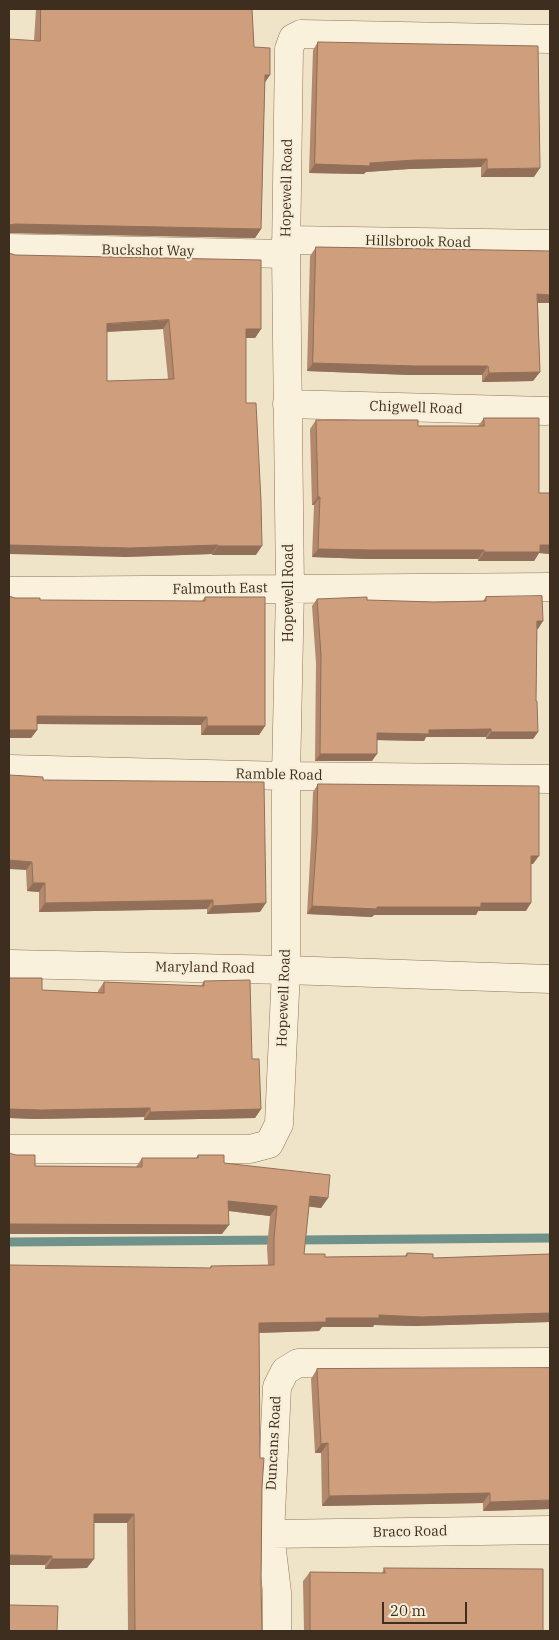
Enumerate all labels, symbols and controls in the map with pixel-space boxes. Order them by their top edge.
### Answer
street label: Hopewell Road [278,139,296,237]
street label: Hillsbrook Road [365,233,471,251]
street label: Buckshot Way [102,242,194,260]
street label: Chigwell Road [369,398,463,418]
street label: Hopewell Road [281,544,297,642]
street label: Falmouth East [172,580,268,598]
street label: Ramble Road [235,766,323,784]
street label: Hopewell Road [274,949,294,1047]
street label: Maryland Road [155,959,255,977]
street label: Duncans Road [263,1395,285,1491]
street label: Braco Road [372,1523,448,1541]
scale bar [384,1592,469,1624]
text: 20 m [390,1601,426,1620]

